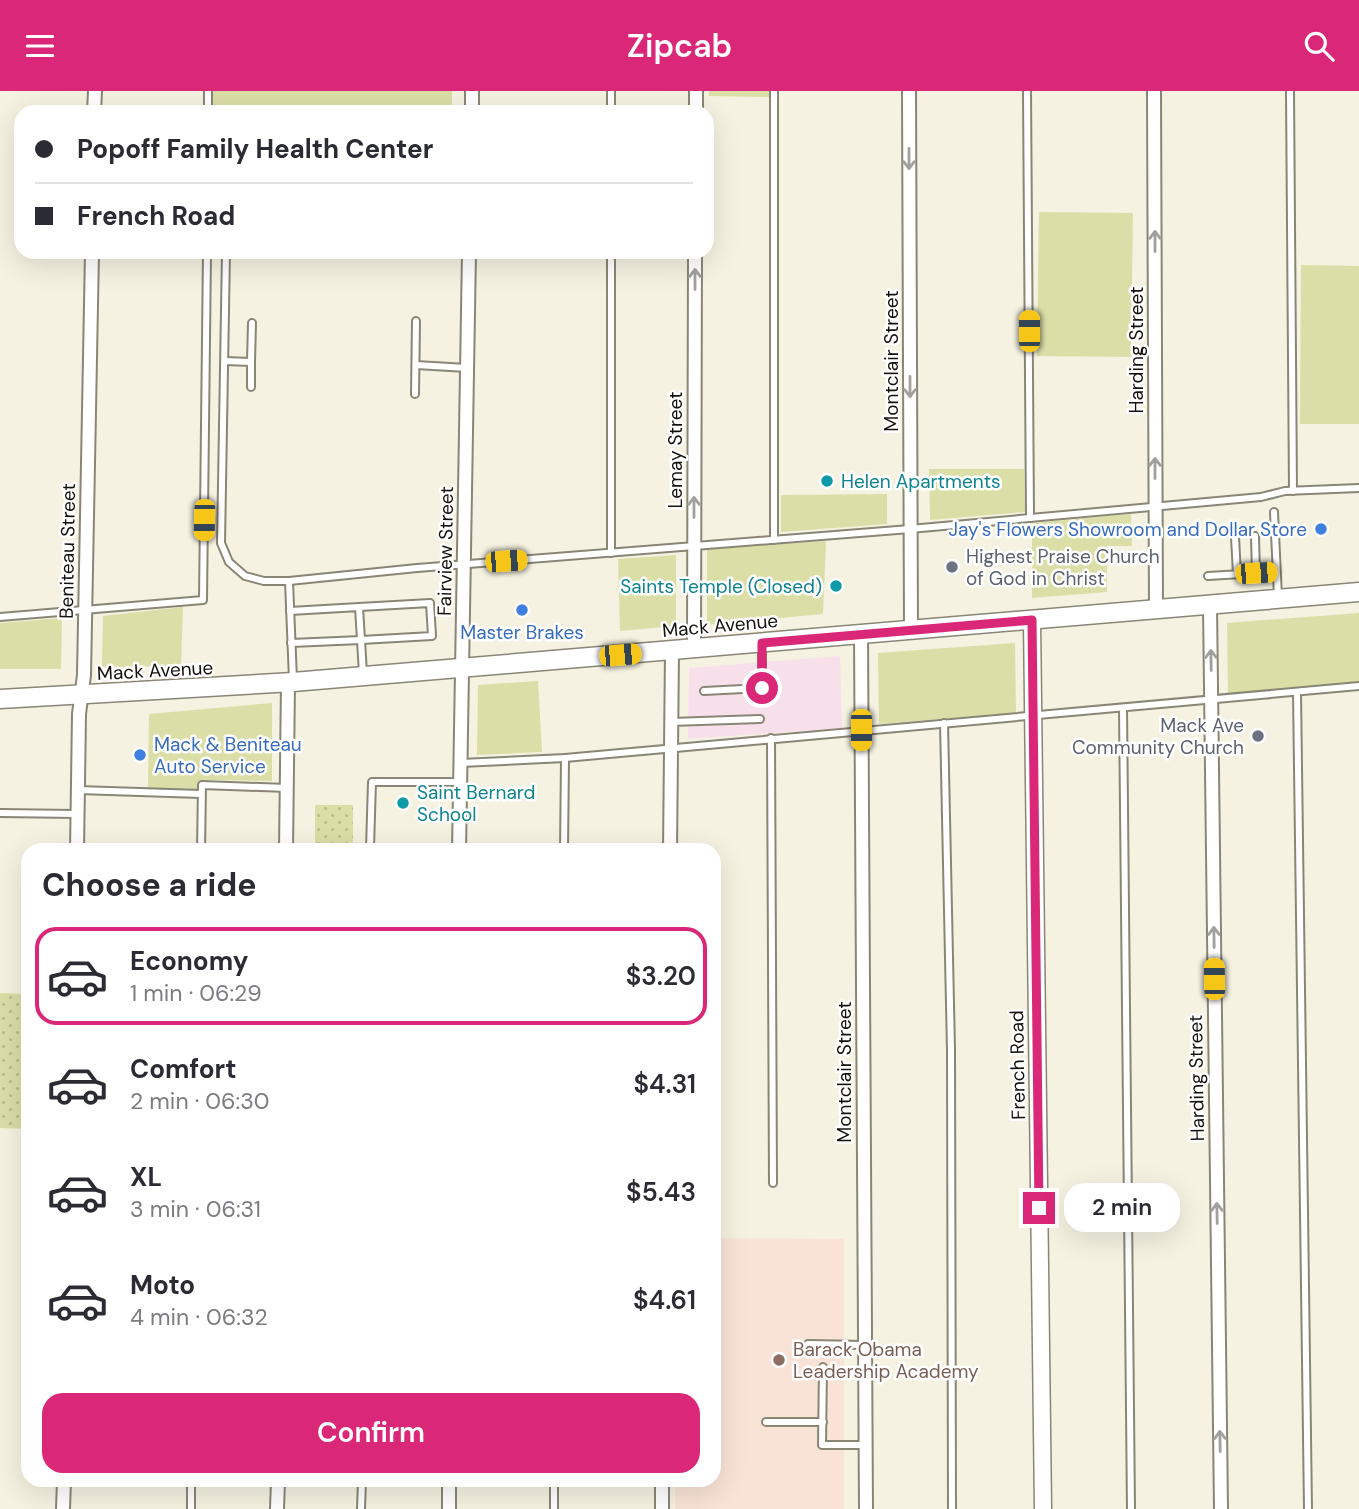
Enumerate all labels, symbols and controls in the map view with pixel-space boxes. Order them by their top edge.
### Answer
text: Zipcab [627,25,732,67]
icon: menu [21,27,59,65]
icon: search [1300,27,1338,65]
text: Popoff Family Health Center [77,132,433,166]
one-way arrow [902,147,916,170]
text: French Road [77,199,235,233]
one-way arrow [1148,229,1162,252]
one-way arrow [688,268,702,291]
street label: Harding Street [1124,287,1149,413]
street label: Montclair Street [879,290,904,432]
car [1019,310,1040,352]
one-way arrow [903,375,917,398]
street label: Lemay Street [663,392,688,508]
one-way arrow [1148,457,1162,480]
place label: Helen Apartments [841,469,1001,494]
marker: Helen Apartments [819,473,835,489]
street label: Beniteau Street [54,483,81,619]
street label: Fairview Street [432,486,459,616]
one-way arrow [687,496,701,519]
car [194,499,215,541]
place label: Jay's Flowers Showroom and Dollar Store [948,517,1307,542]
marker: Jay's Flowers Showroom and Dollar Store [1313,521,1329,537]
place label: Highest Praise Church of God in Christ [966,544,1160,591]
car [485,549,528,573]
marker: Highest Praise Church of God in Christ [944,559,960,575]
car [1235,561,1278,585]
place label: Saints Temple (Closed) [620,574,822,599]
marker: Saints Temple (Closed) [828,578,844,594]
marker: Master Brakes [514,602,530,618]
street label: Mack Avenue [661,608,779,643]
place label: Master Brakes [460,620,584,645]
car [599,643,642,667]
one-way arrow [1204,649,1217,672]
street label: Mack Avenue [96,655,214,686]
route start [746,672,778,704]
car [851,709,872,751]
place label: Mack Ave Community Church [1072,713,1244,760]
marker: Mack Ave Community Church [1250,728,1266,744]
place label: Mack & Beniteau Auto Service [154,732,302,779]
marker: Mack & Beniteau Auto Service [132,747,148,763]
place label: Saint Bernard School [417,780,535,827]
marker: Saint Bernard School [395,795,411,811]
text: Choose a ride [42,864,257,906]
one-way arrow [1207,926,1221,949]
text: Economy [130,944,248,978]
icon: car [46,945,109,1008]
car [1204,958,1225,1000]
text: $3.20 [626,959,696,993]
text: 1 min · 06:29 [130,978,262,1008]
street label: Montclair Street [832,1001,857,1143]
street label: French Road [1004,1010,1031,1120]
street label: Harding Street [1183,1014,1210,1142]
text: Comfort [130,1052,236,1086]
icon: car [46,1053,109,1116]
text: $4.31 [633,1067,696,1101]
text: 2 min · 06:30 [130,1086,270,1116]
text: XL [130,1160,162,1194]
icon: car [46,1161,109,1224]
text: $5.43 [626,1175,696,1209]
callout: 2 min [1064,1183,1179,1233]
route end [1023,1192,1055,1224]
text: 2 min [1092,1192,1152,1222]
text: 3 min · 06:31 [130,1194,261,1224]
one-way arrow [1210,1202,1224,1225]
text: Moto [130,1268,195,1302]
icon: car [46,1269,109,1332]
text: $4.61 [633,1283,696,1317]
text: 4 min · 06:32 [130,1302,268,1332]
place label: Barack Obama Leadership Academy [793,1337,979,1384]
marker: Barack Obama Leadership Academy [771,1352,787,1368]
button: Confirm [42,1393,700,1473]
one-way arrow [1213,1430,1227,1453]

